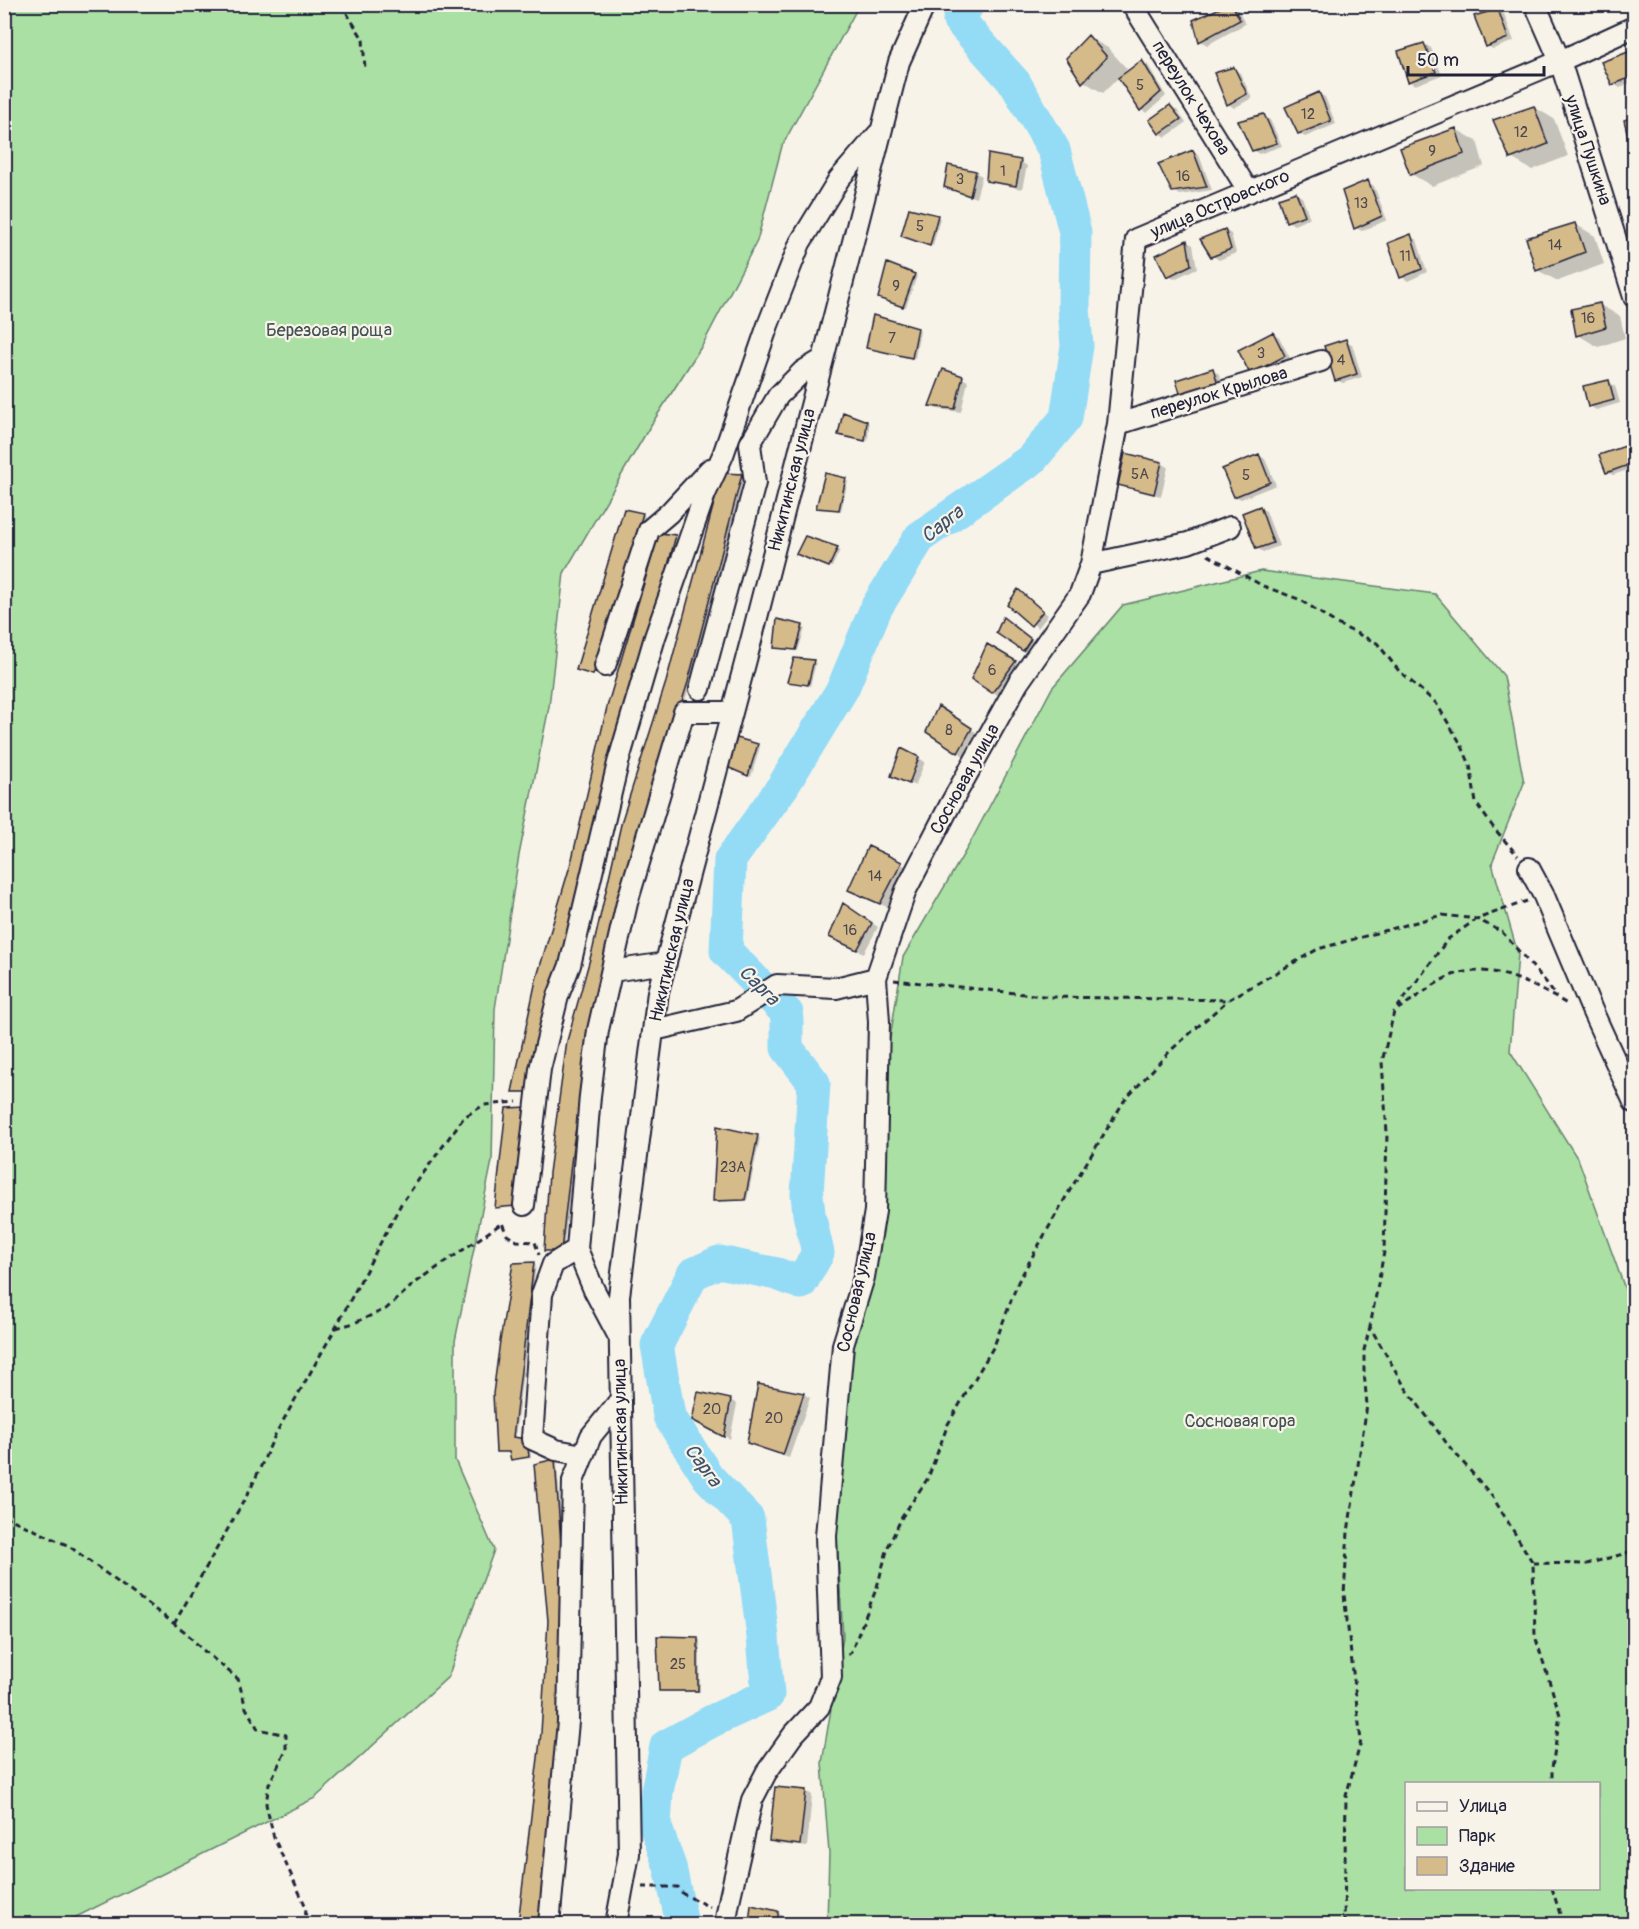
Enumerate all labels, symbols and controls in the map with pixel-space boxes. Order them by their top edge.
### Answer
street label: переулок Чехова [1147,36,1235,160]
scale bar [1408,39,1544,77]
text: 50 m [1417,49,1459,72]
house number: 5 [1136,76,1144,95]
street label: улица Пушкина [1559,91,1617,208]
house number: 12 [1301,105,1315,124]
house number: 12 [1514,123,1528,142]
house number: 9 [1428,142,1436,161]
house number: 1 [1000,162,1006,181]
street label: улица Островского [1146,164,1293,244]
house number: 16 [1176,167,1190,186]
house number: 3 [956,170,964,189]
house number: 13 [1354,194,1368,213]
house number: 5 [916,217,924,236]
house number: 14 [1548,236,1563,255]
house number: 11 [1399,247,1411,266]
house number: 9 [892,277,900,296]
house number: 16 [1581,309,1595,328]
park label: Березовая роща [266,319,392,342]
house number: 7 [888,329,896,348]
house number: 3 [1257,344,1265,363]
house number: 4 [1337,351,1346,370]
street label: переулок Крылова [1148,361,1290,425]
street label: Никитинская улица [763,406,821,554]
house number: 5А [1131,465,1149,484]
house number: 5 [1242,466,1250,485]
water label: Сарга [916,499,970,548]
house number: 6 [988,661,996,680]
street label: Сосновая улица [925,720,1005,838]
house number: 8 [945,721,953,740]
house number: 14 [868,867,883,886]
street label: Никитинская улица [644,876,700,1024]
house number: 16 [843,921,857,940]
water label: Сарга [733,959,786,1012]
house number: 23А [720,1158,746,1177]
street label: Сосновая улица [832,1229,882,1355]
street label: Никитинская улица [608,1358,634,1506]
house number: 20 [703,1400,721,1419]
house number: 20 [765,1409,783,1428]
park label: Сосновая гора [1185,1410,1295,1433]
water label: Сарга [679,1439,728,1493]
house number: 25 [670,1655,686,1674]
legend [1405,1782,1600,1890]
text: Улица [1459,1795,1507,1818]
text: Парк [1459,1825,1496,1848]
text: Здание [1459,1855,1515,1878]

